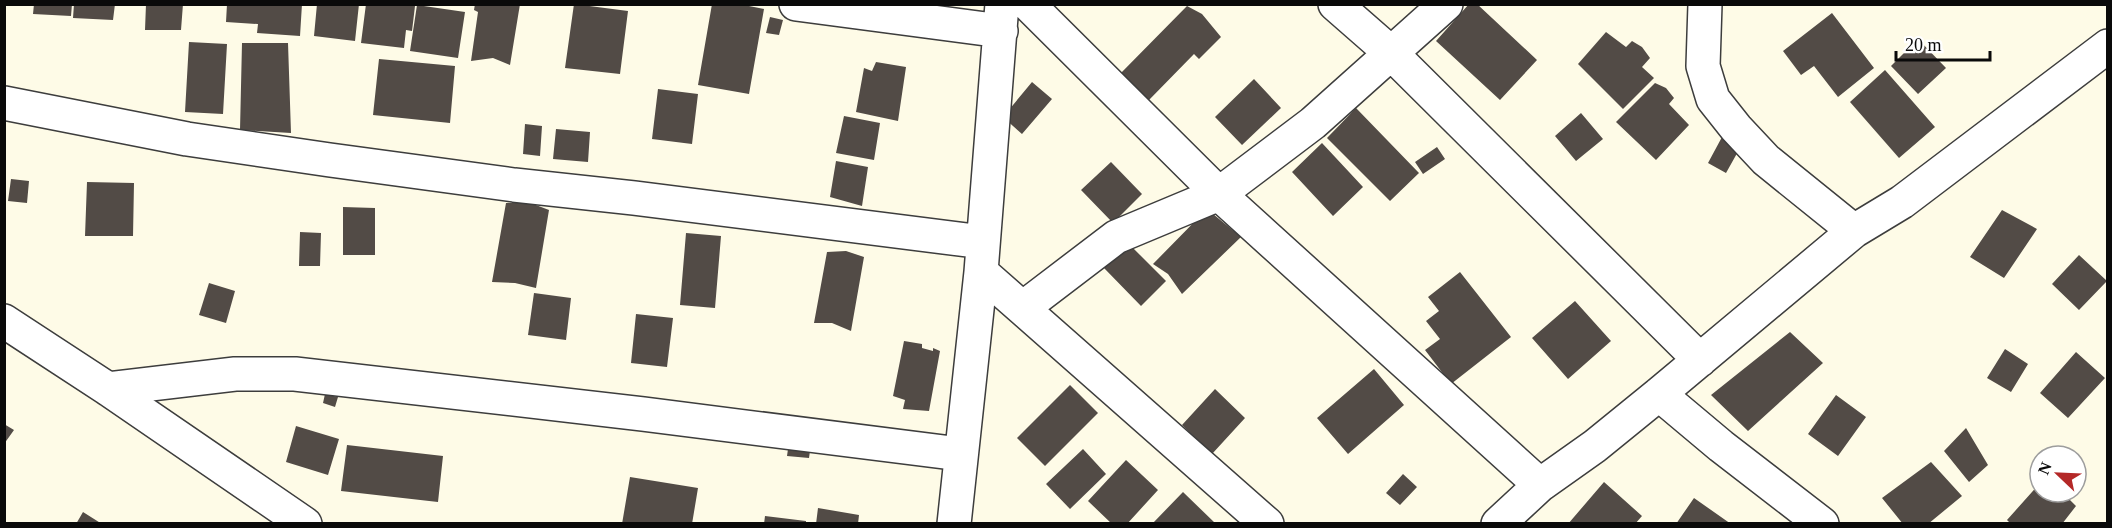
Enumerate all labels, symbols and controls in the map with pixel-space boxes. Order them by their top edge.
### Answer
scale bar [1896,24,1990,62]
text: 20 m [1905,35,1942,55]
north arrow [2028,444,2088,504]
text: N [2035,459,2055,477]

